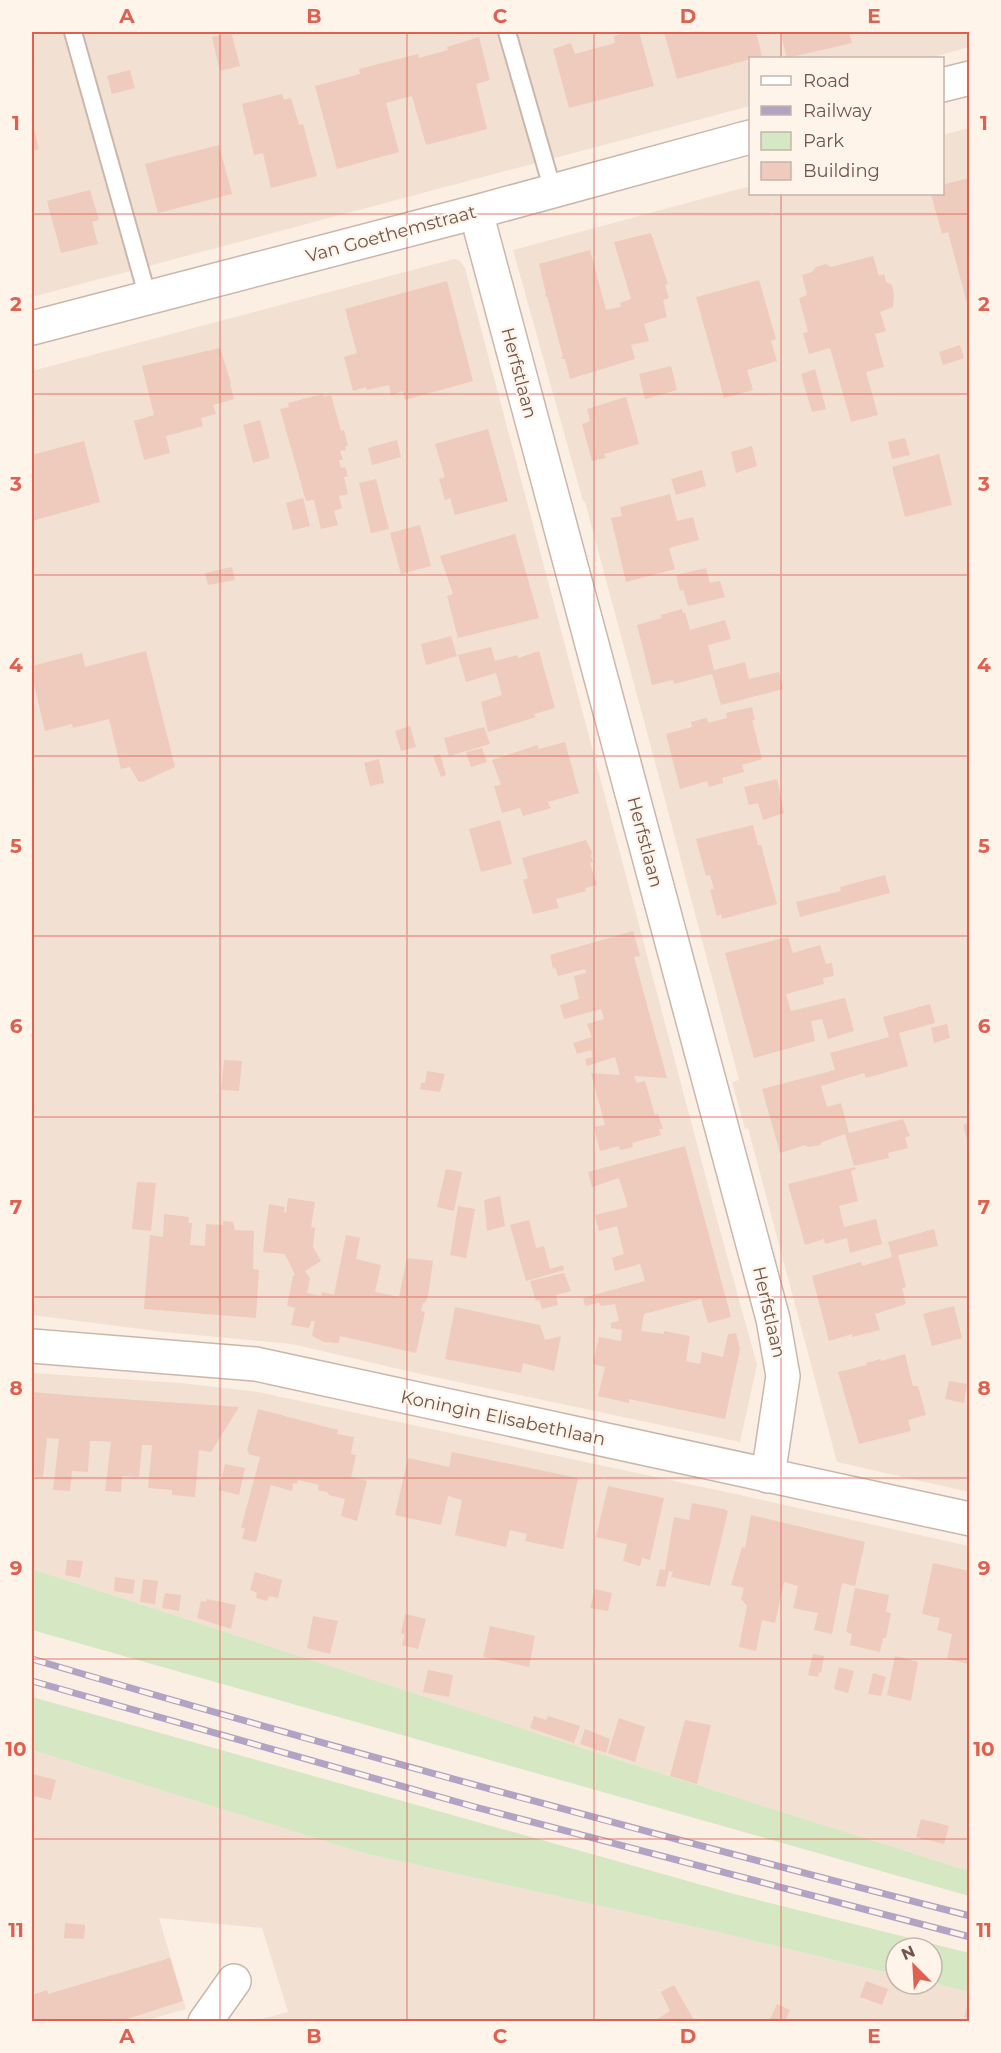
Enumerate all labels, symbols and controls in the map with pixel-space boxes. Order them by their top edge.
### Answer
text: A [118,4,135,28]
text: B [306,4,322,28]
text: C [493,4,508,28]
text: D [680,4,696,28]
text: E [867,4,881,28]
legend [749,57,944,195]
text: Road [803,70,850,92]
text: Railway [803,100,872,122]
text: 1 [12,111,20,135]
text: 1 [980,111,988,135]
text: Park [803,130,844,152]
text: Building [803,160,880,182]
street label: Van Goethemstraat [303,201,479,267]
text: 2 [10,292,22,316]
text: 2 [978,292,990,316]
street label: Herfstlaan [496,325,542,421]
text: 3 [9,472,22,496]
text: 3 [977,472,990,496]
text: 4 [9,653,23,677]
text: 4 [977,653,991,677]
street label: Herfstlaan [622,794,668,890]
text: 5 [10,834,22,858]
text: 5 [978,834,990,858]
text: 6 [10,1014,23,1038]
text: 6 [978,1014,991,1038]
text: 7 [10,1195,22,1219]
text: 7 [978,1195,990,1219]
street label: Herfstlaan [748,1264,790,1360]
text: 8 [9,1376,23,1400]
text: 8 [977,1376,991,1400]
street label: Koningin Elisabethlaan [399,1386,607,1450]
text: 9 [10,1556,22,1580]
text: 9 [978,1556,990,1580]
text: 10 [5,1737,27,1761]
text: 10 [973,1737,995,1761]
text: 11 [8,1918,24,1942]
text: 11 [976,1918,992,1942]
north arrow [884,1936,944,1996]
text: N [898,1941,918,1964]
text: A [118,2024,135,2048]
text: B [306,2024,322,2048]
text: C [493,2024,508,2048]
text: D [680,2024,696,2048]
text: E [867,2024,881,2048]

